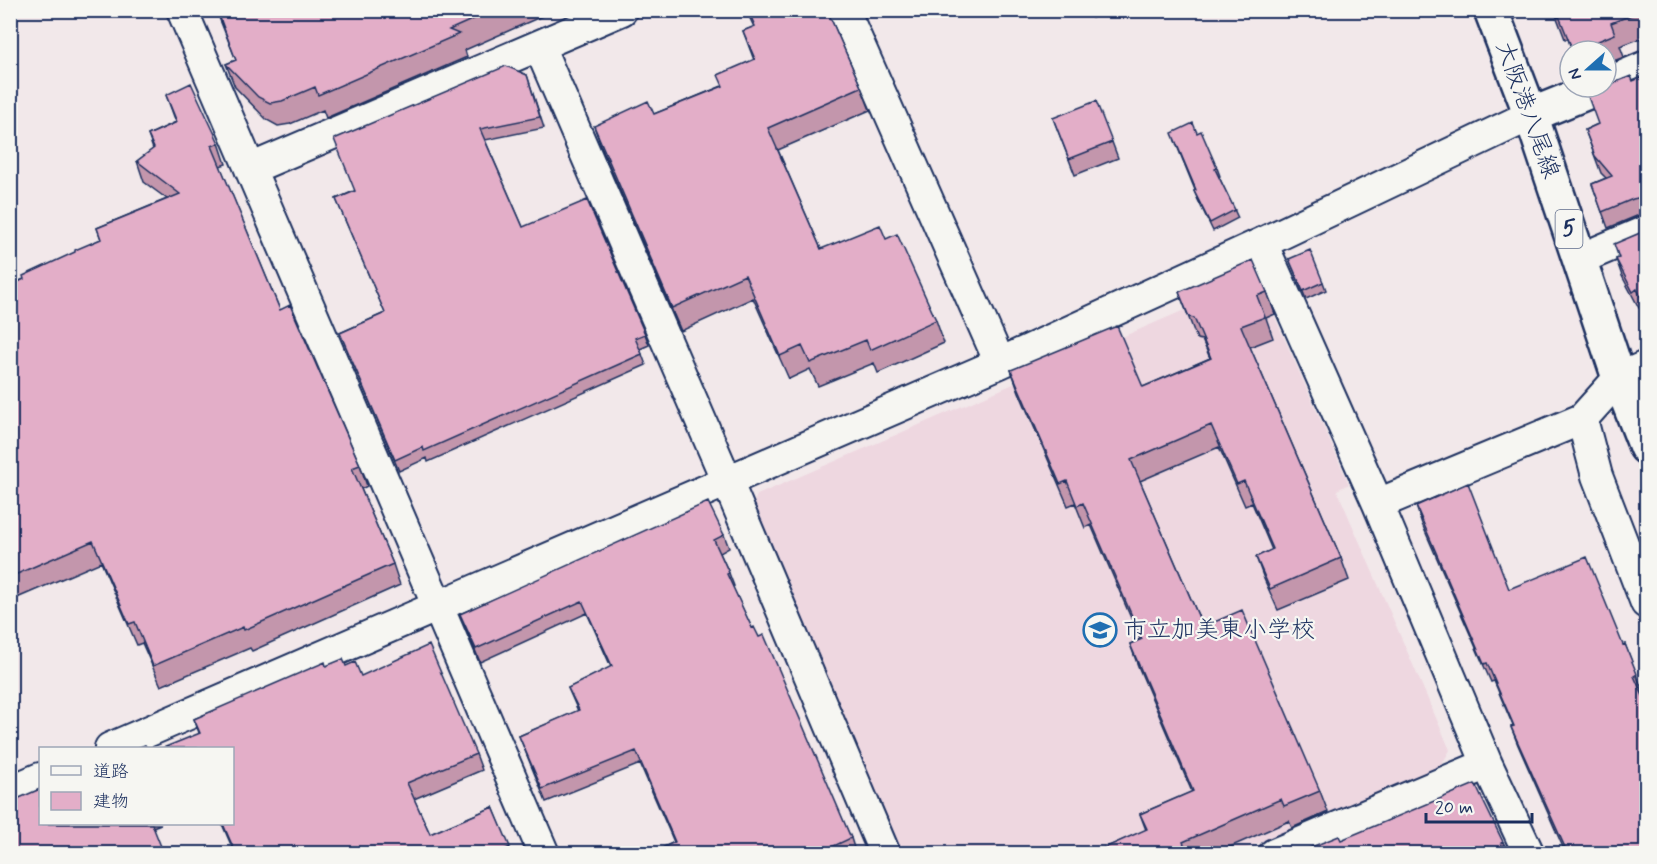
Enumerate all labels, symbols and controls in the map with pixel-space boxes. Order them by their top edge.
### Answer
street label: 大阪港八尾線 [1488,37,1566,183]
north arrow [1558,39,1618,99]
text: N [1564,65,1587,83]
road number: 5 [1556,210,1582,248]
school or university icon: 市立加美東小学校 [1082,612,1118,648]
place label: 市立加美東小学校 [1123,615,1315,646]
legend [39,747,234,825]
text: 道路 [93,760,129,784]
scale bar [1426,786,1532,824]
text: 建物 [93,790,129,814]
text: 20 m [1435,796,1473,820]

